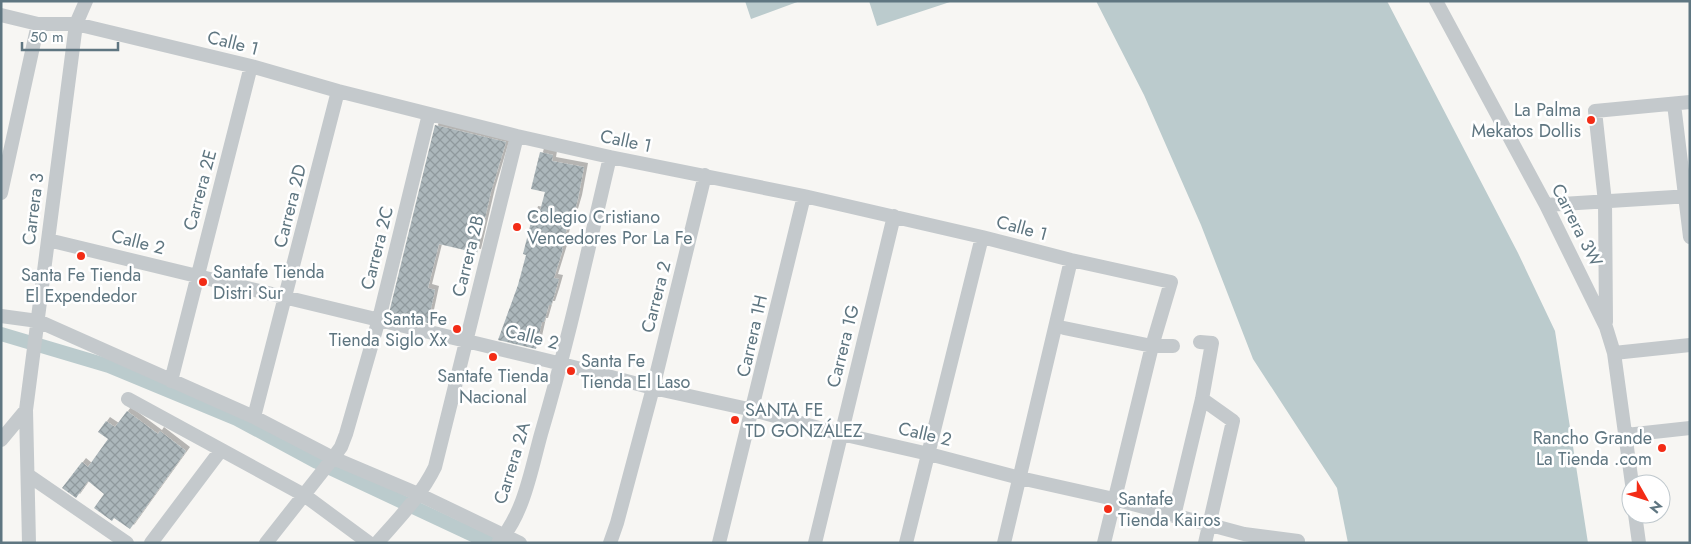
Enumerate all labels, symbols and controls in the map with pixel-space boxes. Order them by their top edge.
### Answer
scale bar [22,20,119,52]
street label: Calle 1 [205,24,261,62]
text: 50 m [30,26,64,48]
place label: La Palma Mekatos Dollis [1471,97,1581,144]
marker: La Palma Mekatos Dollis [1585,114,1597,126]
street label: Calle 1 [598,123,654,159]
street label: Carrera 2E [177,147,223,233]
street label: Carrera 2D [267,162,313,250]
street label: Carrera 3 [16,171,50,247]
street label: Carrera 3W [1545,179,1609,271]
street label: Carrera 2C [354,204,400,292]
place label: Colegio Cristiano Vencedores Por La Fe [527,204,693,251]
street label: Calle 1 [993,209,1051,247]
street label: Carrera 2B [445,213,491,299]
marker: Colegio Cristiano Vencedores Por La Fe [511,221,523,233]
street label: Calle 2 [109,223,167,261]
marker: Santa Fe Tienda El Expendedor [75,250,87,262]
place label: Santafe Tienda Distri Sur [213,259,324,306]
street label: Carrera 2 [635,259,677,335]
place label: Santa Fe Tienda El Expendedor [21,262,141,309]
marker: Santafe Tienda Distri Sur [197,276,209,288]
street label: Carrera 1H [730,292,774,380]
street label: Carrera 1G [820,302,866,390]
place label: Santa Fe Tienda Siglo Xx [329,306,447,353]
street label: Calle 2 [503,318,561,356]
marker: Santa Fe Tienda Siglo Xx [451,323,463,335]
place label: Santa Fe Tienda El Laso [581,348,691,395]
marker: Santafe Tienda Nacional [487,351,499,363]
place label: Santafe Tienda Nacional [437,363,549,410]
marker: Santa Fe Tienda El Laso [565,365,577,377]
place label: SANTA FE TD GONZÁLEZ [745,397,863,444]
marker: SANTA FE TD GONZÁLEZ [729,414,741,426]
street label: Calle 2 [896,415,954,453]
street label: Carrera 2A [487,419,537,507]
place label: Rancho Grande La Tienda .com [1533,425,1652,472]
marker: Rancho Grande La Tienda .com [1656,442,1668,454]
north arrow [1621,474,1671,524]
place label: Santafe Tienda Kairos [1118,486,1221,533]
text: N [1645,497,1667,518]
marker: Santafe Tienda Kairos [1102,503,1114,515]

